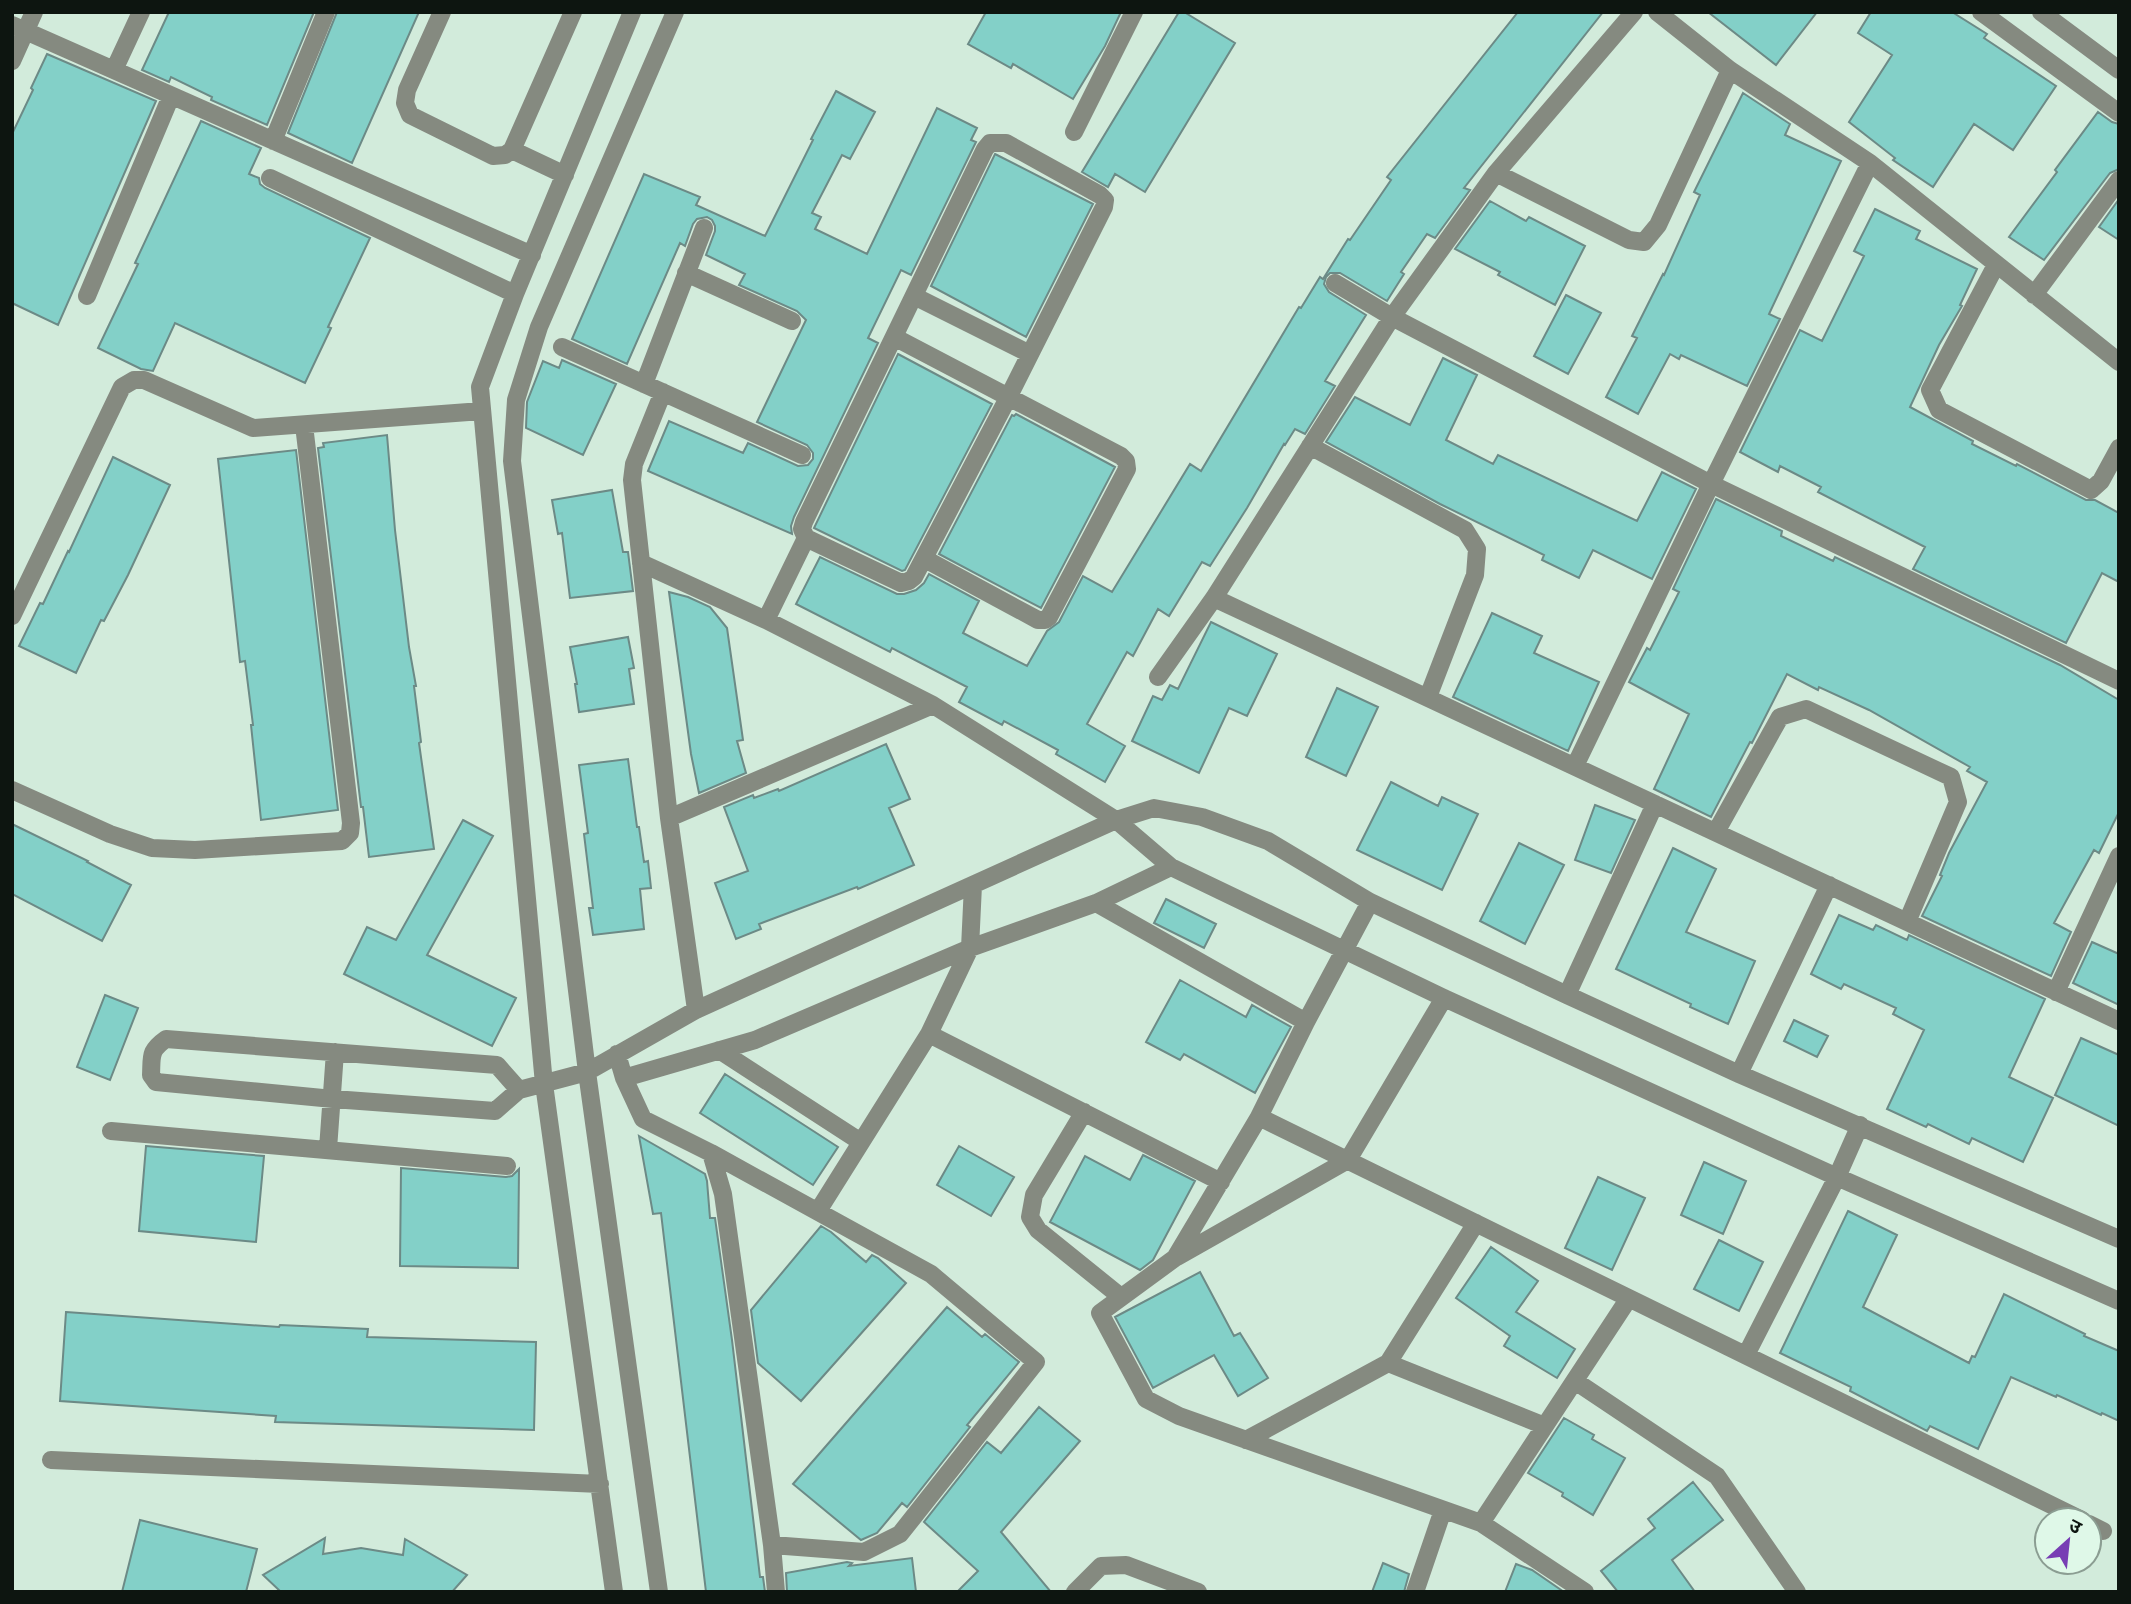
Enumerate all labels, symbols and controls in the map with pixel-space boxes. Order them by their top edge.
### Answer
north arrow [2033,1506,2103,1576]
text: उ [2066,1513,2087,1539]

